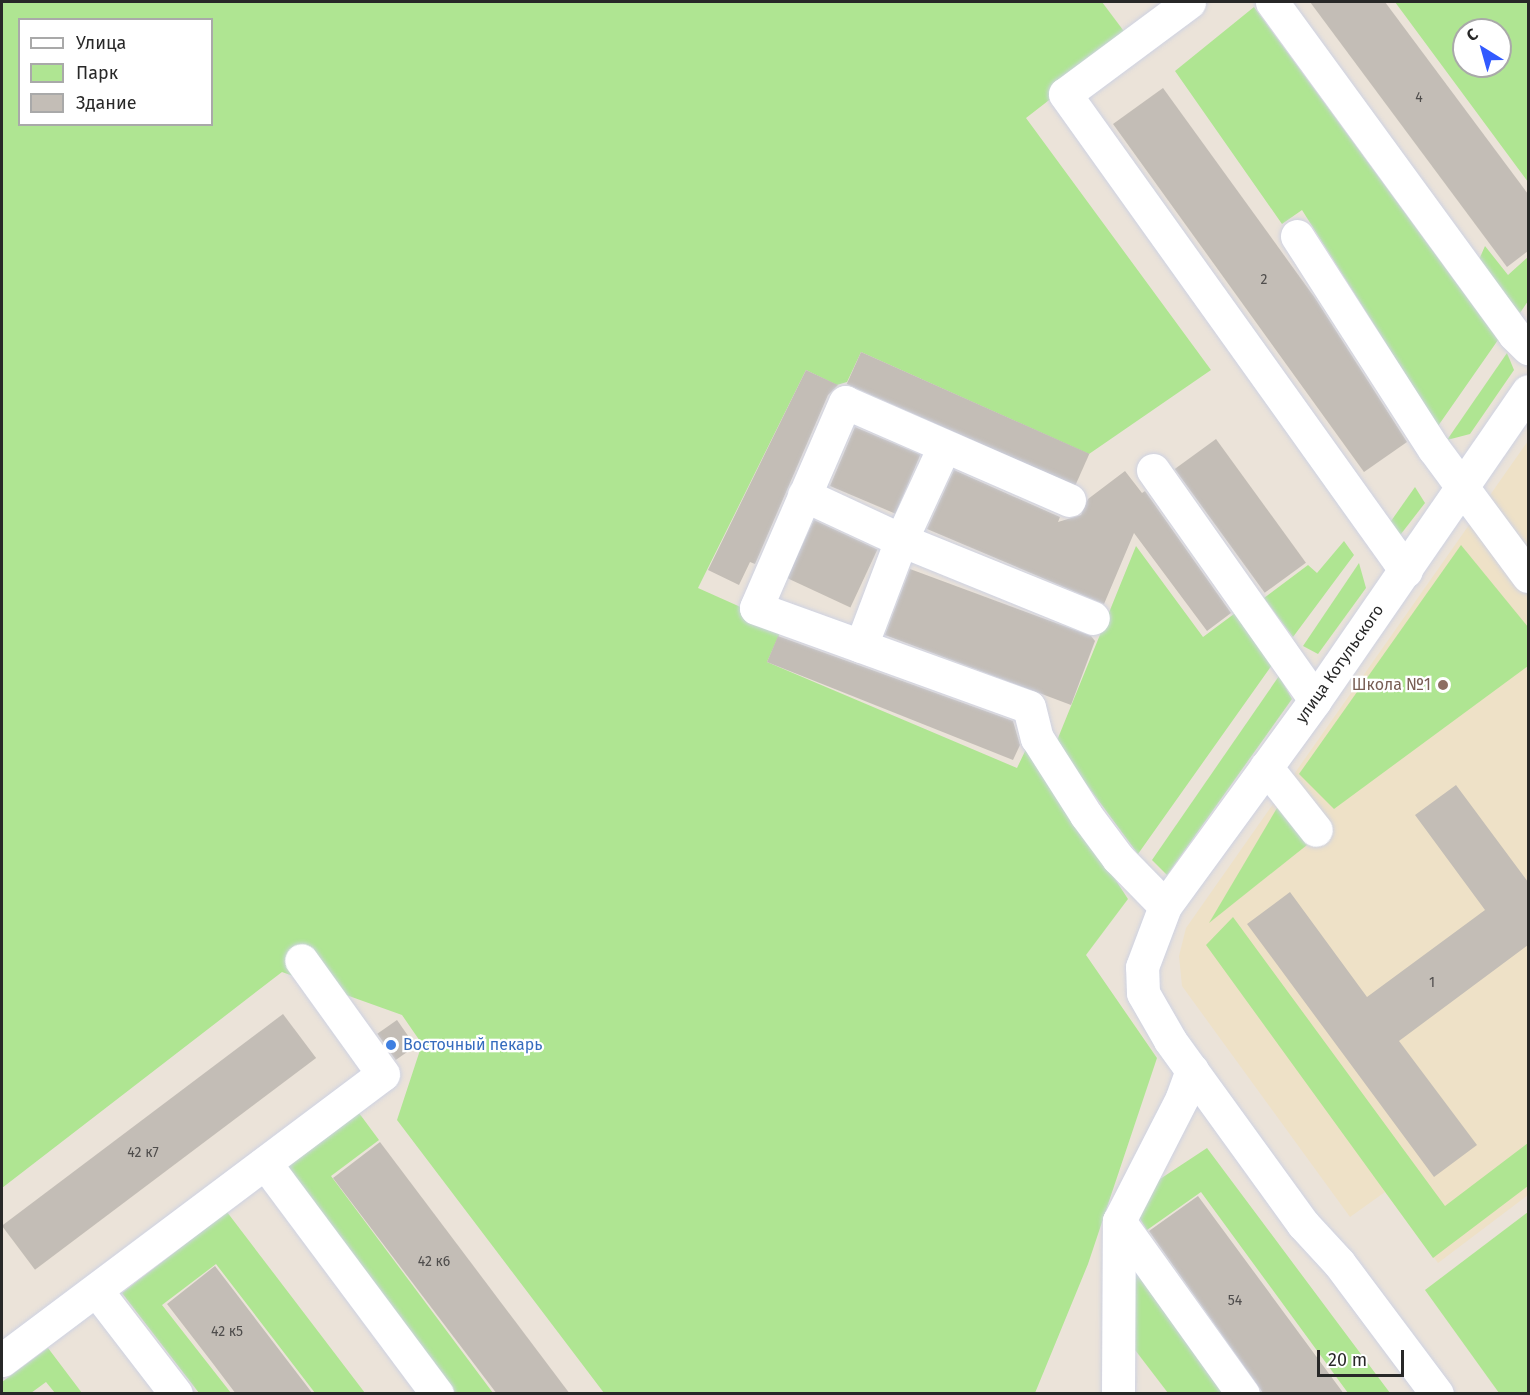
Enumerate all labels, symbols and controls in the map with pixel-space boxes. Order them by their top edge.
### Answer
legend [18,18,213,126]
north arrow [1452,18,1512,78]
text: С [1463,24,1481,45]
text: Улица [76,32,126,54]
text: Парк [76,62,118,84]
house number: 4 [1415,90,1423,106]
text: Здание [76,92,137,114]
house number: 2 [1261,272,1267,288]
street label: улица Котульского [1292,601,1388,727]
place label: Школа №1 [1352,675,1431,695]
marker: Школа №1 [1436,678,1450,692]
house number: 1 [1429,975,1435,991]
place label: Восточный пекарь [403,1035,542,1055]
marker: Восточный пекарь [384,1038,398,1052]
house number: 42 к7 [127,1145,159,1161]
house number: 42 к6 [418,1254,450,1270]
house number: 54 [1228,1293,1242,1309]
house number: 42 к5 [211,1324,243,1340]
scale bar [1320,1338,1407,1376]
text: 20 m [1328,1349,1367,1371]

